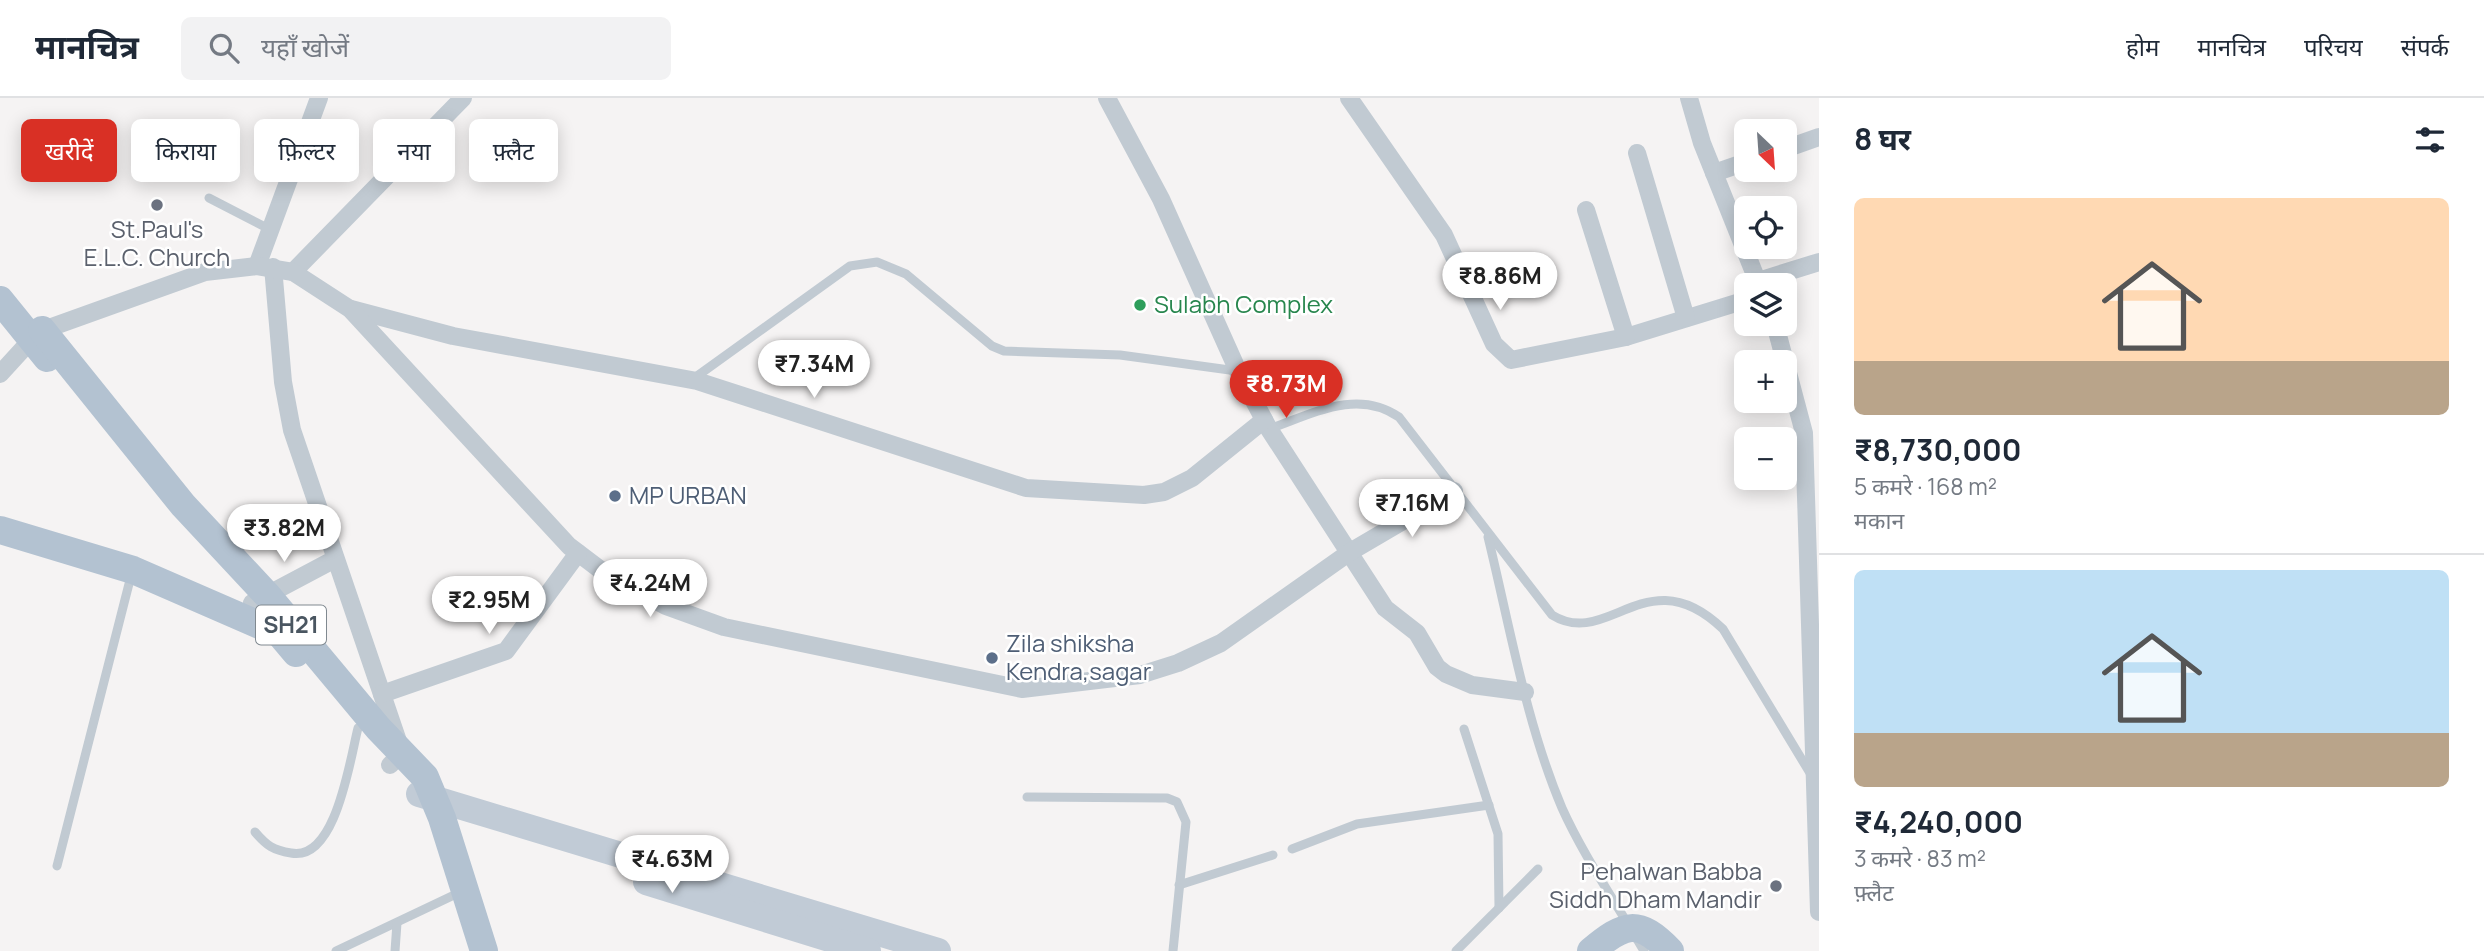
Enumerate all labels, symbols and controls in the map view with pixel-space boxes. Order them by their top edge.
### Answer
search box [181,17,671,80]
text: मानचित्र [35,24,139,69]
icon: search [205,29,243,67]
text: यहाँ खोजें [261,29,349,65]
text: होम [2126,30,2159,63]
text: मानचित्र [2197,30,2266,63]
text: परिचय [2304,30,2363,63]
text: संपर्क [2401,30,2449,63]
text: 8 घर [1854,118,1911,159]
chip: खरीदें [21,119,117,182]
chip: किराया [131,119,240,182]
chip: फ़िल्टर [254,119,359,182]
chip: नया [373,119,455,182]
chip: फ़्लैट [469,119,558,182]
north arrow [1734,119,1797,182]
map controls [1734,119,1797,490]
icon: filters [2411,121,2449,159]
button: locate [1734,196,1797,259]
marker: St.Paul's E.L.C. Church [149,197,165,213]
place label: St.Paul's E.L.C. Church [84,212,230,273]
icon: home [2089,243,2215,369]
pin: ₹8.86M [1443,252,1557,312]
text: ₹8.86M [1458,259,1542,291]
button: layers [1734,273,1797,336]
place label: Sulabh Complex [1154,287,1333,320]
marker: Sulabh Complex [1132,297,1148,313]
pin: ₹7.34M [757,341,871,400]
text: ₹7.34M [774,347,854,379]
button: + [1734,350,1797,413]
pin: ₹8.73M [1229,360,1343,420]
text: ₹8.73M [1246,367,1326,399]
button: − [1734,427,1797,490]
text: ₹8,730,000 [1854,429,2022,470]
text: 5 कमरे · 168 m² [1854,470,1997,502]
place label: MP URBAN [629,478,747,511]
pin: ₹7.16M [1355,480,1469,539]
text: ₹7.16M [1375,486,1449,518]
marker: MP URBAN [607,488,623,504]
pin: ₹3.82M [227,504,341,564]
text: मकान [1854,504,1904,536]
text: ₹3.82M [243,511,325,543]
pin: ₹4.24M [593,560,707,619]
text: ₹4.24M [609,566,691,598]
pin: ₹2.95M [432,576,546,636]
text: ₹2.95M [448,583,530,615]
road number: SH21 [256,606,326,645]
icon: home [2089,615,2215,741]
place label: Zila shiksha Kendra,sagar [1006,626,1152,687]
marker: Zila shiksha Kendra,sagar [984,650,1000,666]
text: ₹4,240,000 [1854,801,2023,842]
pin: ₹4.63M [615,836,729,895]
text: ₹4.63M [631,842,713,874]
text: 3 कमरे · 83 m² [1854,842,1986,874]
place label: Pehalwan Babba Siddh Dham Mandir [1549,854,1762,915]
text: फ़्लैट [1854,876,1894,908]
marker: Pehalwan Babba Siddh Dham Mandir [1768,878,1784,894]

